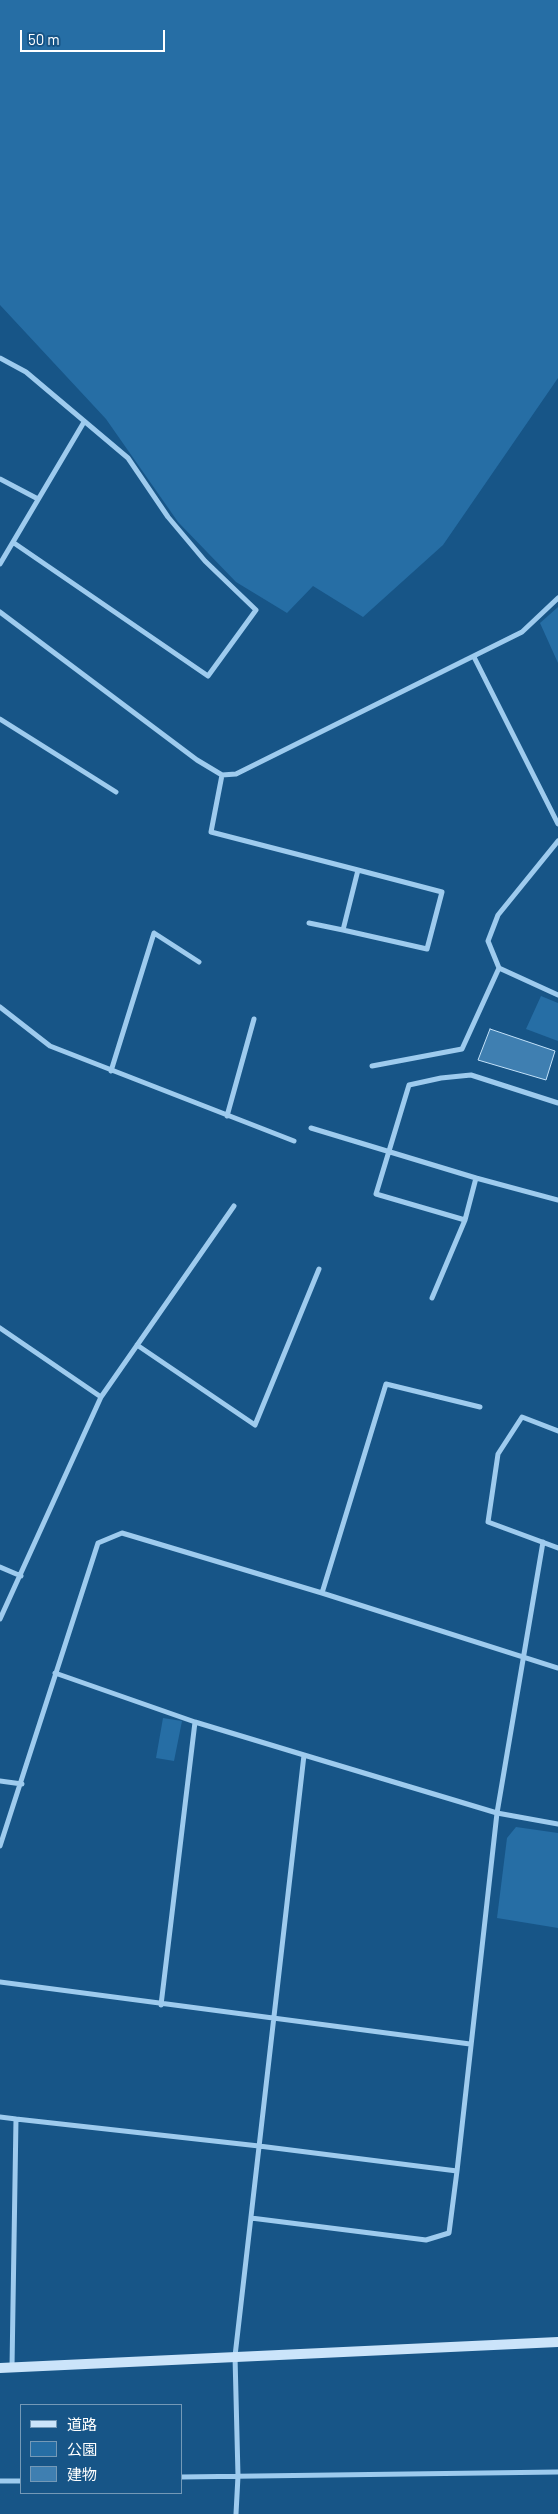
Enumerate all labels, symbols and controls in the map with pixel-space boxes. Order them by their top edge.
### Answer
scale bar [22,20,168,52]
text: 50 m [28,30,60,48]
legend [20,2404,182,2494]
text: 道路 [67,2415,97,2433]
text: 公園 [67,2440,97,2458]
text: 建物 [67,2465,97,2483]

